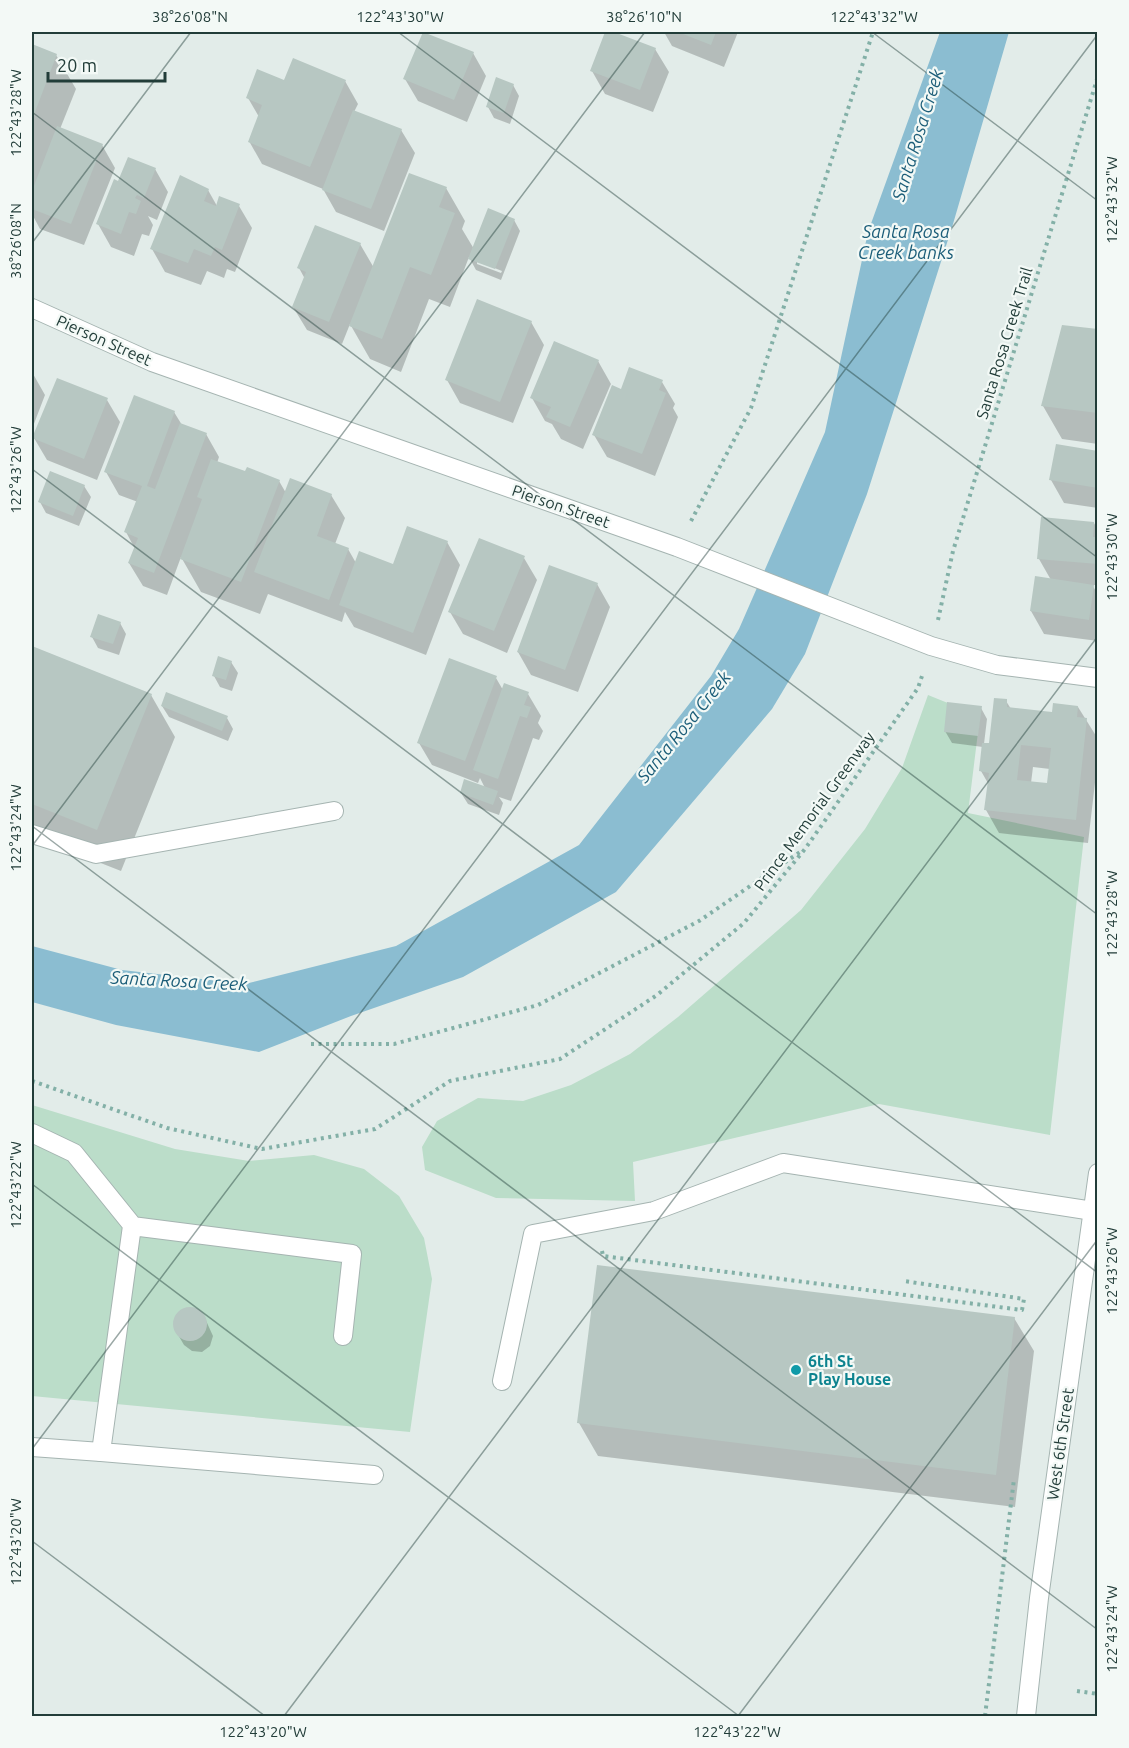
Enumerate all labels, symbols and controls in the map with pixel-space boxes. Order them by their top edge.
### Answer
text: 38°26'08"N [152,8,228,25]
text: 122°43'30"W [356,8,444,25]
text: 38°26'10"N [606,8,682,25]
text: 122°43'32"W [830,8,918,25]
scale bar [48,45,165,83]
text: 20 m [57,55,97,75]
water label: Santa Rosa Creek [887,66,947,204]
text: 122°43'28"W [7,69,24,157]
text: 122°43'32"W [1103,156,1120,244]
text: 38°26'08"N [7,203,24,279]
water label: Santa Rosa Creek banks [858,221,955,262]
street label: Santa Rosa Creek Trail [972,265,1036,421]
street label: Pierson Street [54,311,155,369]
text: 122°43'26"W [7,426,24,514]
street label: Pierson Street [510,481,613,531]
text: 122°43'30"W [1103,513,1120,601]
water label: Santa Rosa Creek [632,666,735,787]
street label: Prince Memorial Greenway [750,728,878,894]
text: 122°43'24"W [7,784,24,872]
text: 122°43'28"W [1103,870,1120,958]
water label: Santa Rosa Creek [109,966,249,994]
text: 122°43'22"W [7,1141,24,1229]
text: 122°43'26"W [1103,1227,1120,1315]
place label: 6th St Play House [808,1352,891,1388]
marker: 6th St Play House [789,1363,803,1377]
street label: West 6th Street [1043,1386,1077,1501]
text: 122°43'20"W [7,1498,24,1586]
text: 122°43'24"W [1103,1585,1120,1673]
text: 122°43'20"W [219,1723,307,1740]
text: 122°43'22"W [693,1723,781,1740]

